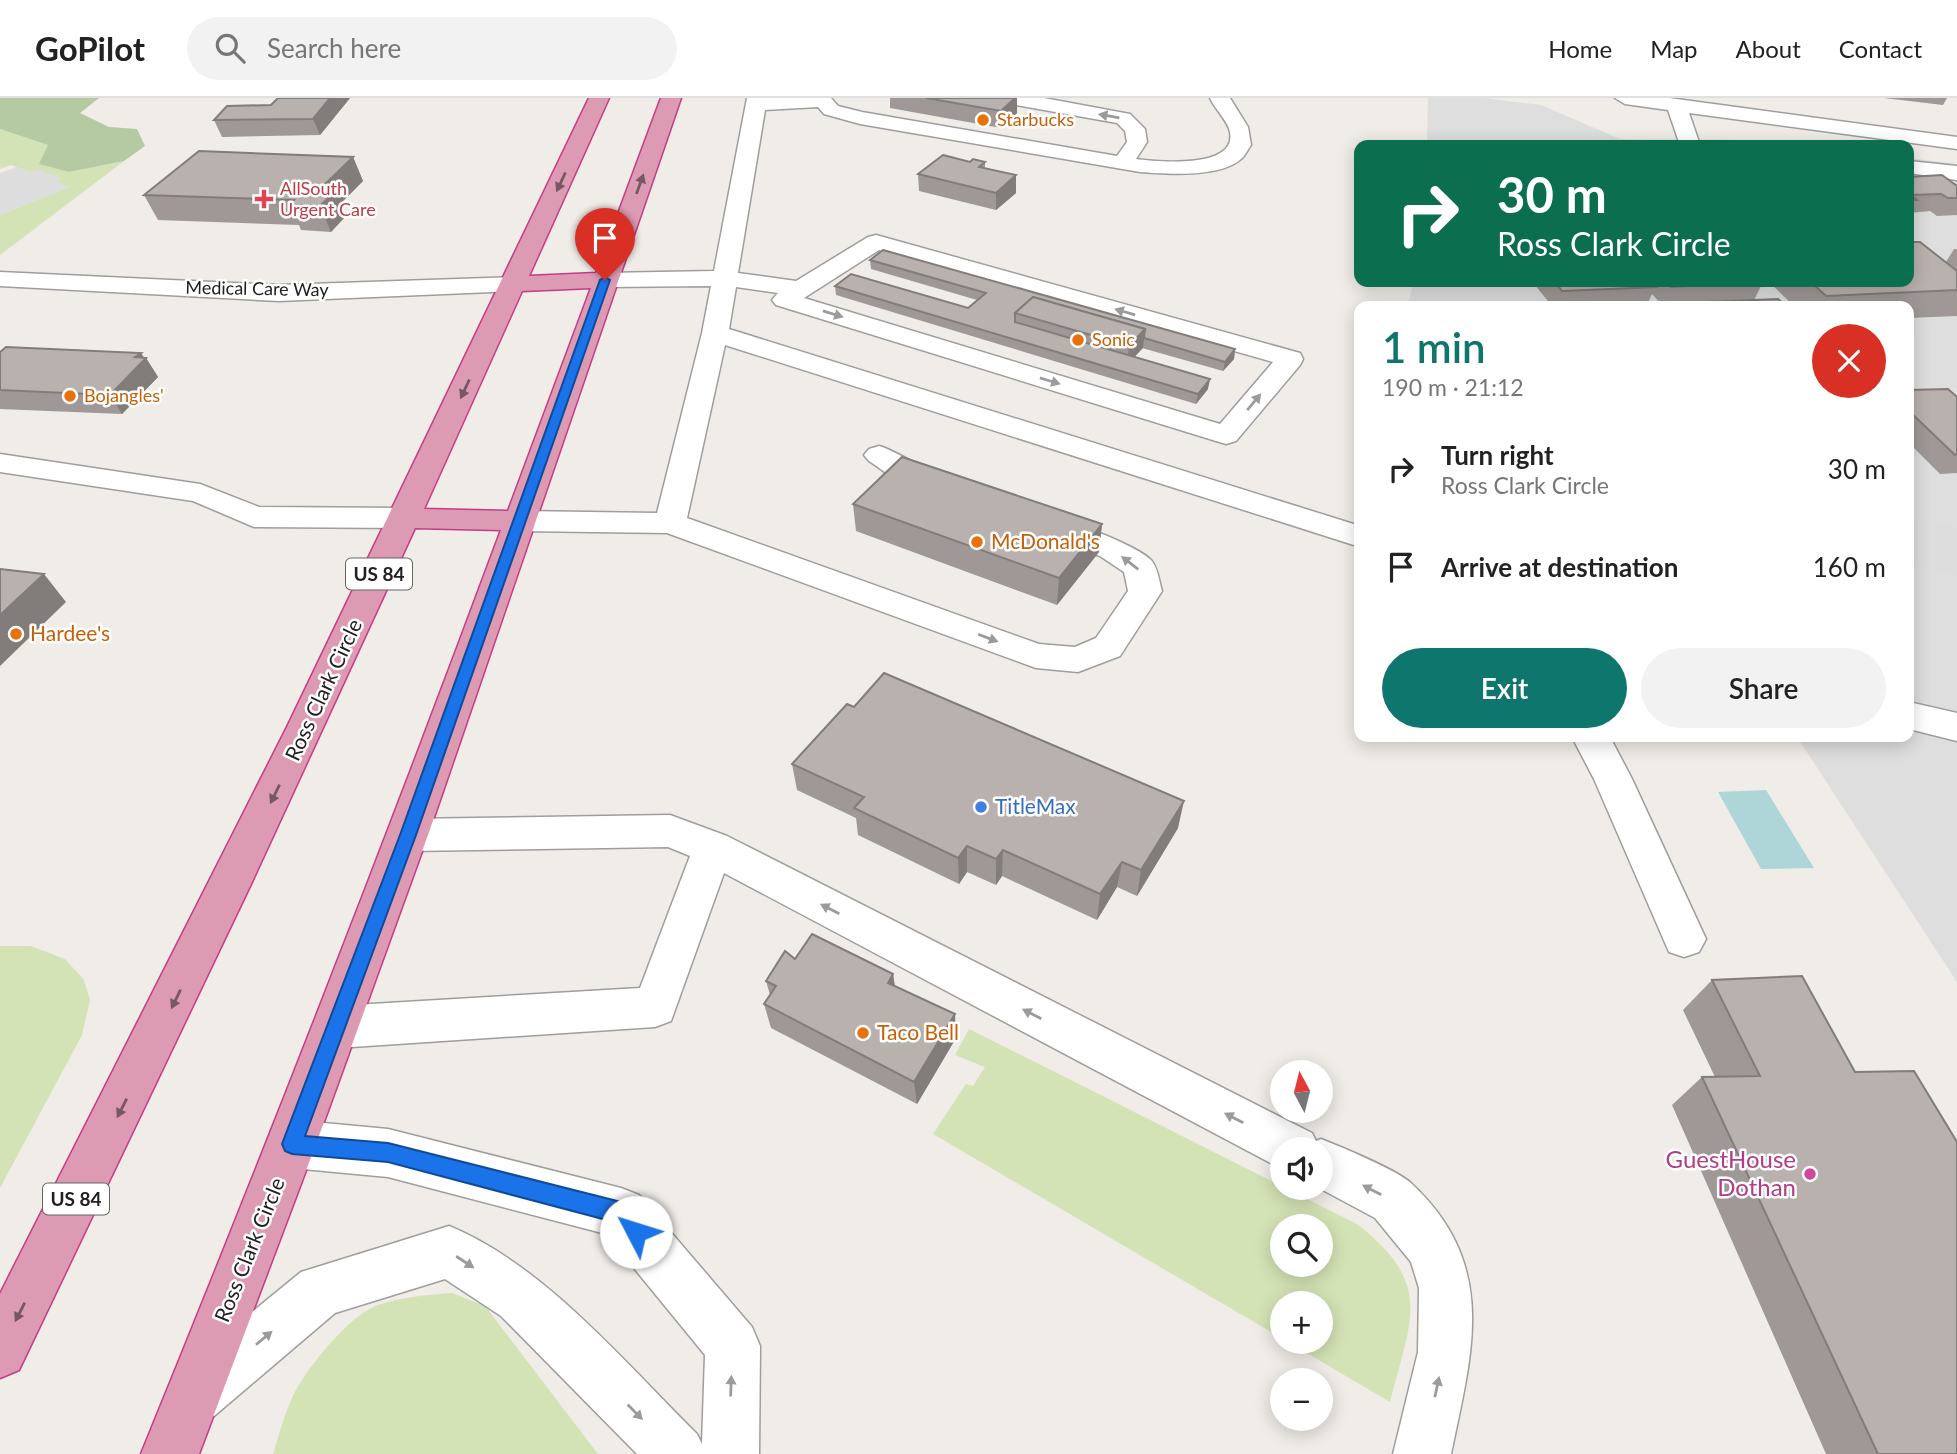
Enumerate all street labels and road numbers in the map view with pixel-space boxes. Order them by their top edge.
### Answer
street label: Medical Care Way [185,276,330,300]
road number: US 84 [346,559,412,589]
street label: Ross Clark Circle [279,615,366,764]
street label: Ross Clark Circle [208,1174,289,1325]
road number: US 84 [43,1184,109,1214]

